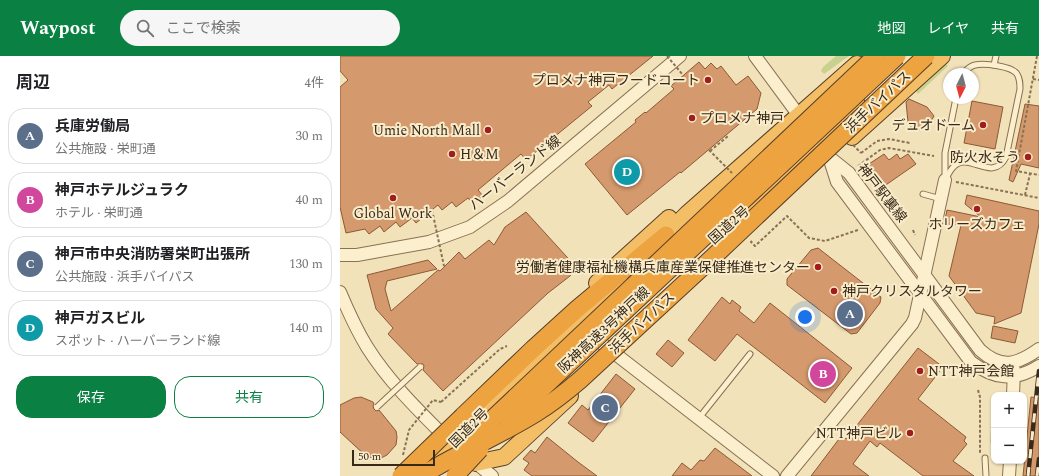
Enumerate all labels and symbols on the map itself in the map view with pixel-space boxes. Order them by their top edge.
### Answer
street label: 浜手バイパス [840,66,916,138]
north arrow [943,68,979,104]
place label: プロメナ神戸フードコート [532,70,700,91]
marker: プロメナ神戸フードコート [703,75,713,85]
place label: プロメナ神戸 [700,108,784,129]
marker: プロメナ神戸 [687,113,697,123]
place label: デュオドーム [891,115,975,136]
place label: Umie North Mall [373,120,480,141]
marker: デュオドーム [978,120,988,130]
marker: Umie North Mall [483,125,493,135]
street label: ハーバーランド線 [464,130,566,216]
place label: H＆M [460,144,499,165]
place label: 防火水そう [950,147,1020,168]
marker: H＆M [447,149,457,159]
marker: 防火水そう [1023,152,1033,162]
pin: D [614,157,640,187]
street label: 神戸駅裏線 [852,159,912,227]
marker: Global Work [388,193,398,203]
street label: 国道2号 [704,201,754,249]
place label: Global Work [353,203,433,224]
marker: ホリーズカフェ [972,204,982,214]
place label: ホリーズカフェ [928,214,1026,235]
place label: 労働者健康福祉機構兵庫産業保健推進センター [516,257,810,278]
marker: 労働者健康福祉機構兵庫産業保健推進センター [813,262,823,272]
place label: 神戸クリスタルタワー [842,281,982,302]
street label: 阪神高速3号神戸線 [553,282,655,378]
marker: 神戸クリスタルタワー [829,286,839,296]
street label: 浜手バイパス [604,287,680,359]
pin: A [837,299,863,329]
your location [795,307,815,327]
pin: B [810,359,836,389]
place label: NTT神戸会館 [928,361,1014,382]
marker: NTT神戸会館 [915,366,925,376]
pin: C [592,393,618,423]
street label: 国道2号 [444,403,494,453]
place label: NTT神戸ビル [816,423,902,444]
marker: NTT神戸ビル [905,428,915,438]
scale bar [352,448,435,467]

